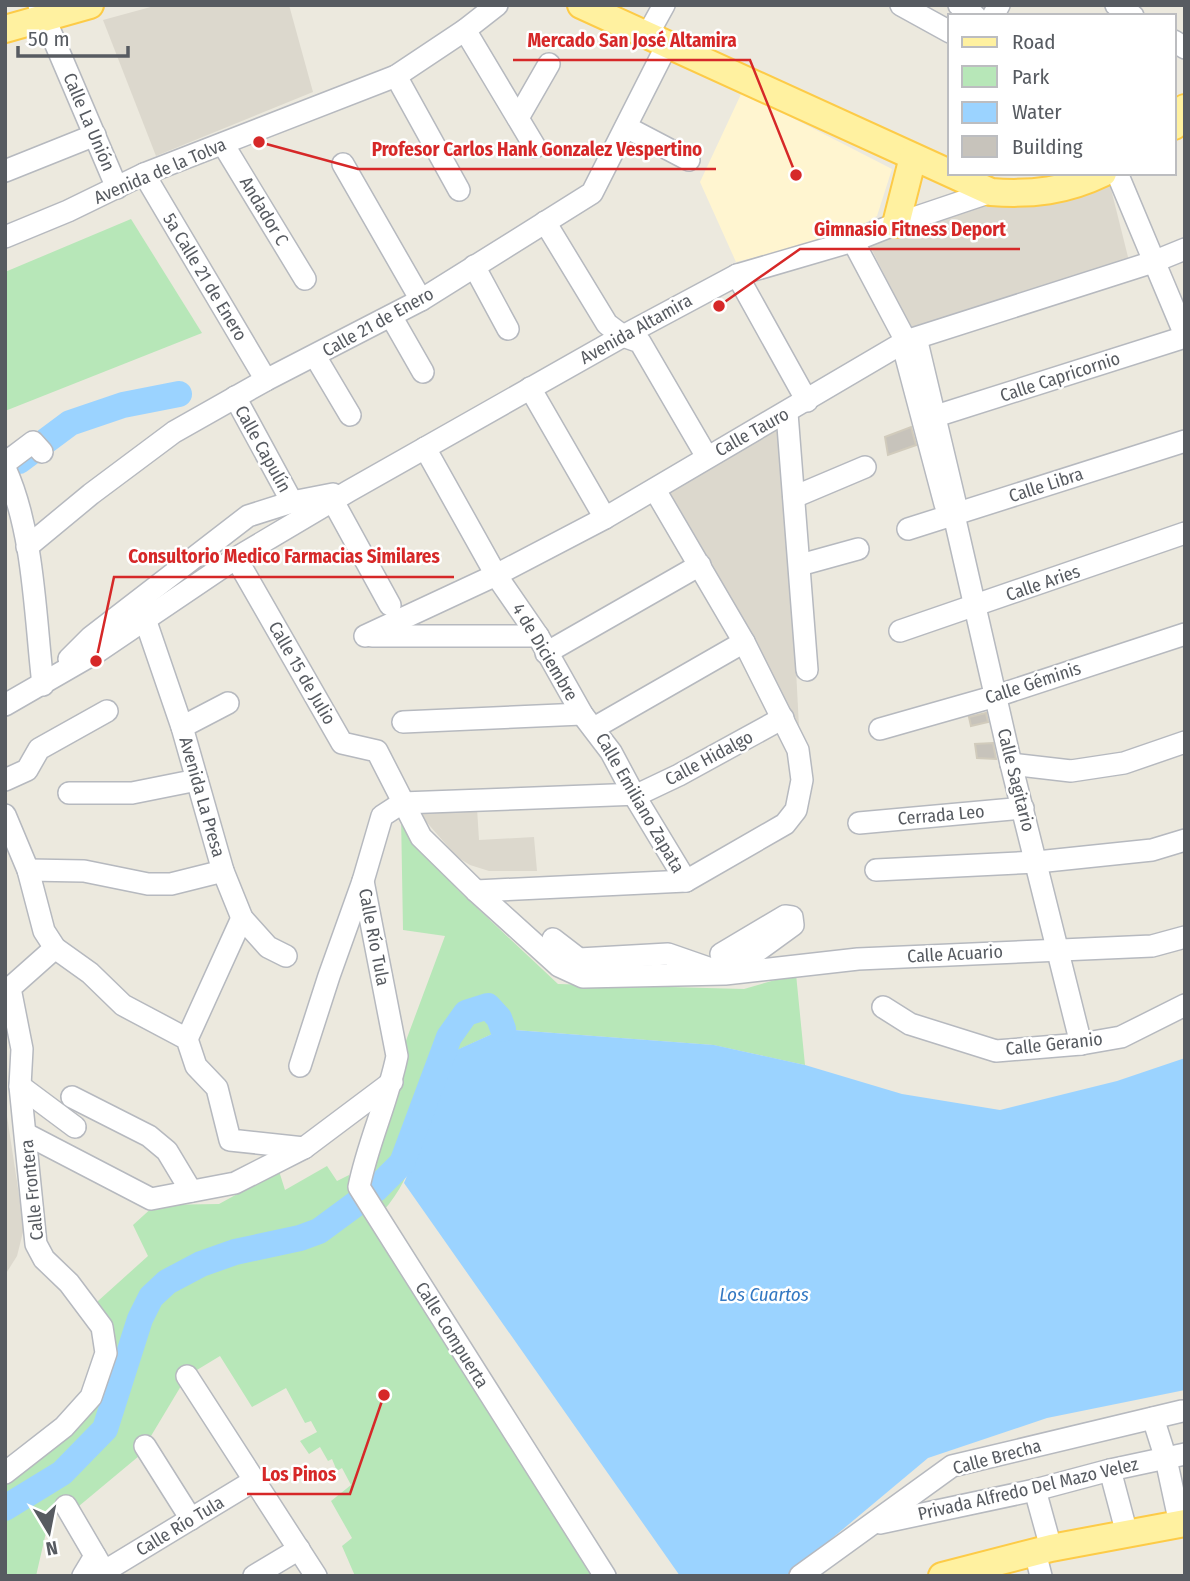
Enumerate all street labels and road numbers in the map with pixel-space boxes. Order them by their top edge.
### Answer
street label: Calle La Unión [58,70,120,174]
street label: Avenida de la Tolva [91,133,230,209]
street label: Andador C [235,173,293,249]
street label: 5a Calle 21 de Enero [158,209,252,345]
street label: Calle 21 de Enero [319,282,437,362]
street label: Avenida Altamira [576,289,696,369]
street label: Calle Capricornio [997,347,1123,407]
street label: Calle Capulín [230,402,296,496]
street label: Calle Tauro [711,403,793,461]
street label: Calle Libra [1006,463,1086,507]
street label: Calle Aries [1003,560,1083,606]
street label: 4 de Diciembre [507,599,583,705]
street label: Calle 15 de Julio [264,617,340,729]
street label: Calle Géminis [982,657,1084,709]
street label: Calle Hidalgo [661,726,757,790]
street label: Calle Sagitario [993,726,1039,834]
street label: Calle Emiliano Zapata [591,729,689,877]
street label: Avenida La Presa [174,734,230,860]
street label: Cerrada Leo [897,800,985,830]
street label: Calle Río Tula [354,886,394,988]
street label: Calle Acuario [907,941,1003,967]
street label: Calle Geranio [1004,1028,1104,1060]
street label: Calle Frontera [16,1138,48,1241]
street label: Calle Compuerta [411,1278,493,1392]
street label: Calle Brecha [950,1435,1044,1479]
street label: Privada Alfredo Del Mazo Velez [916,1453,1140,1525]
street label: Calle Río Tula [132,1491,228,1561]

